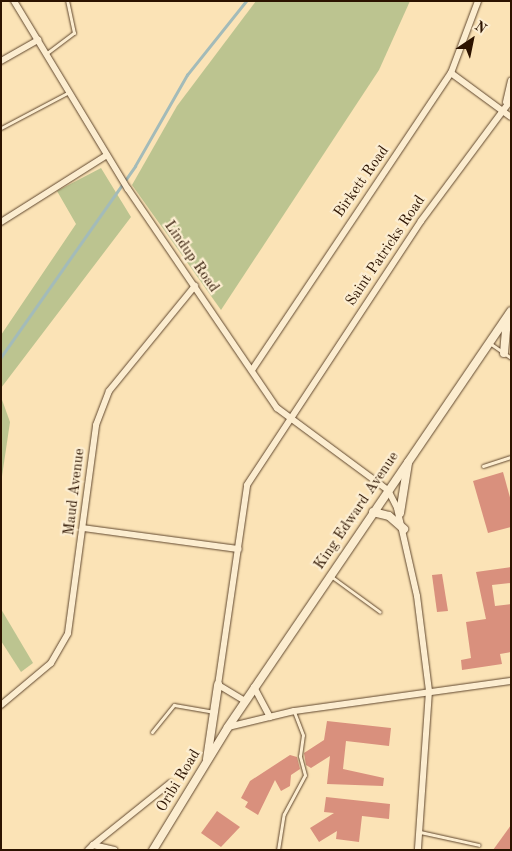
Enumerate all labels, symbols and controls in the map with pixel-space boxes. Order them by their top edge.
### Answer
north arrow [447,15,497,65]
text: N [472,19,489,36]
street label: Birkett Road [331,143,393,221]
street label: Saint Patricks Road [342,192,430,310]
street label: Lindup Road [160,218,222,296]
street label: Maud Avenue [61,447,89,537]
street label: King Edward Avenue [311,449,403,573]
street label: Oribi Road [153,746,205,816]

